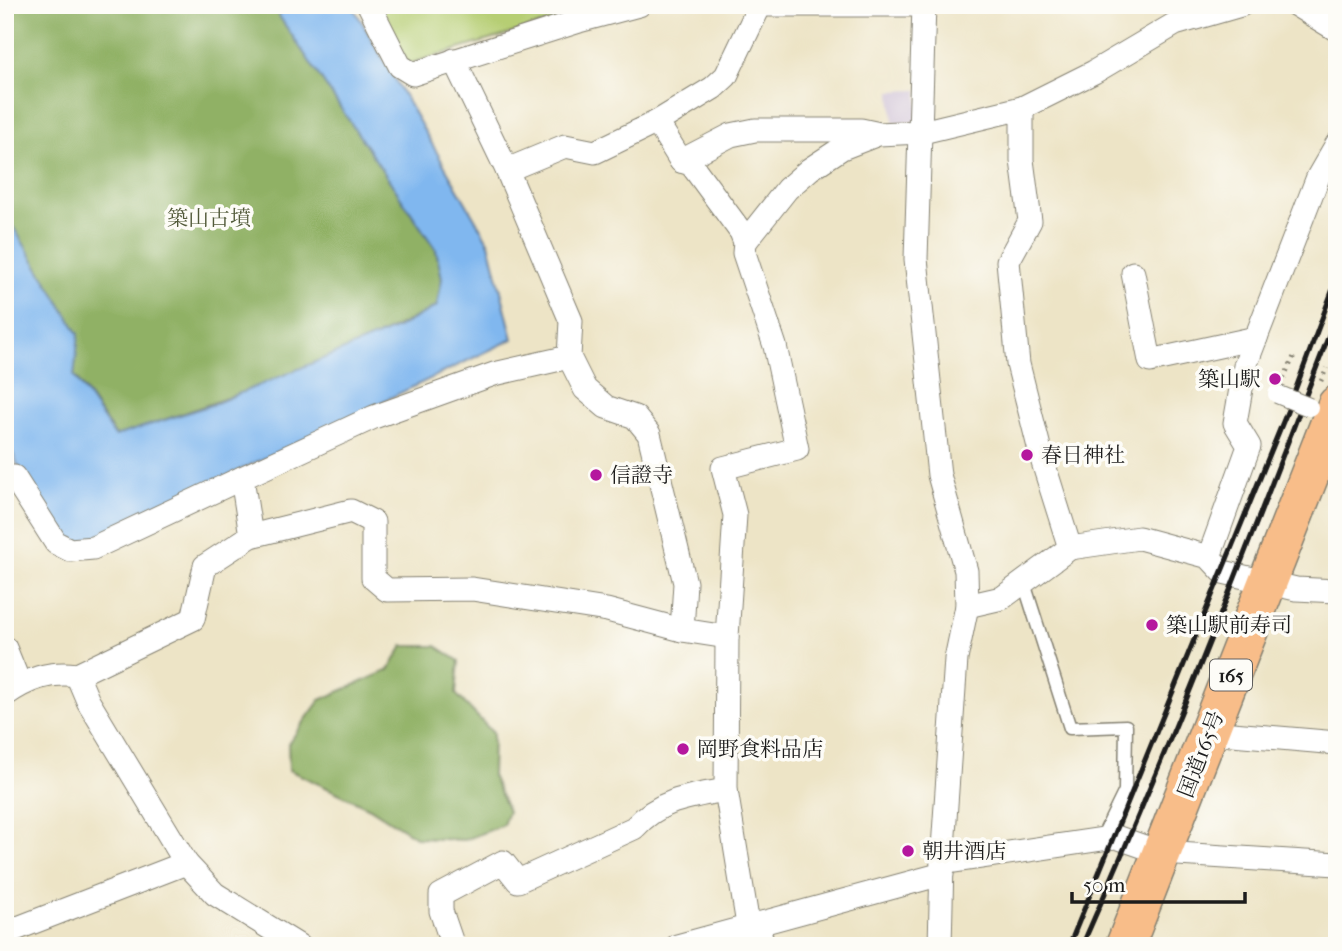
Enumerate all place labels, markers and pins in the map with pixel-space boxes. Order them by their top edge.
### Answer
place label: 築山駅 [1198,367,1261,391]
marker: 築山駅 [1267,371,1283,387]
place label: 春日神社 [1041,443,1125,467]
marker: 春日神社 [1019,447,1035,463]
place label: 信證寺 [610,463,673,487]
marker: 信證寺 [588,467,604,483]
place label: 築山駅前寿司 [1166,613,1292,637]
marker: 築山駅前寿司 [1144,617,1160,633]
place label: 岡野食料品店 [697,737,823,761]
marker: 岡野食料品店 [675,741,691,757]
place label: 朝井酒店 [922,839,1006,863]
marker: 朝井酒店 [900,843,916,859]

